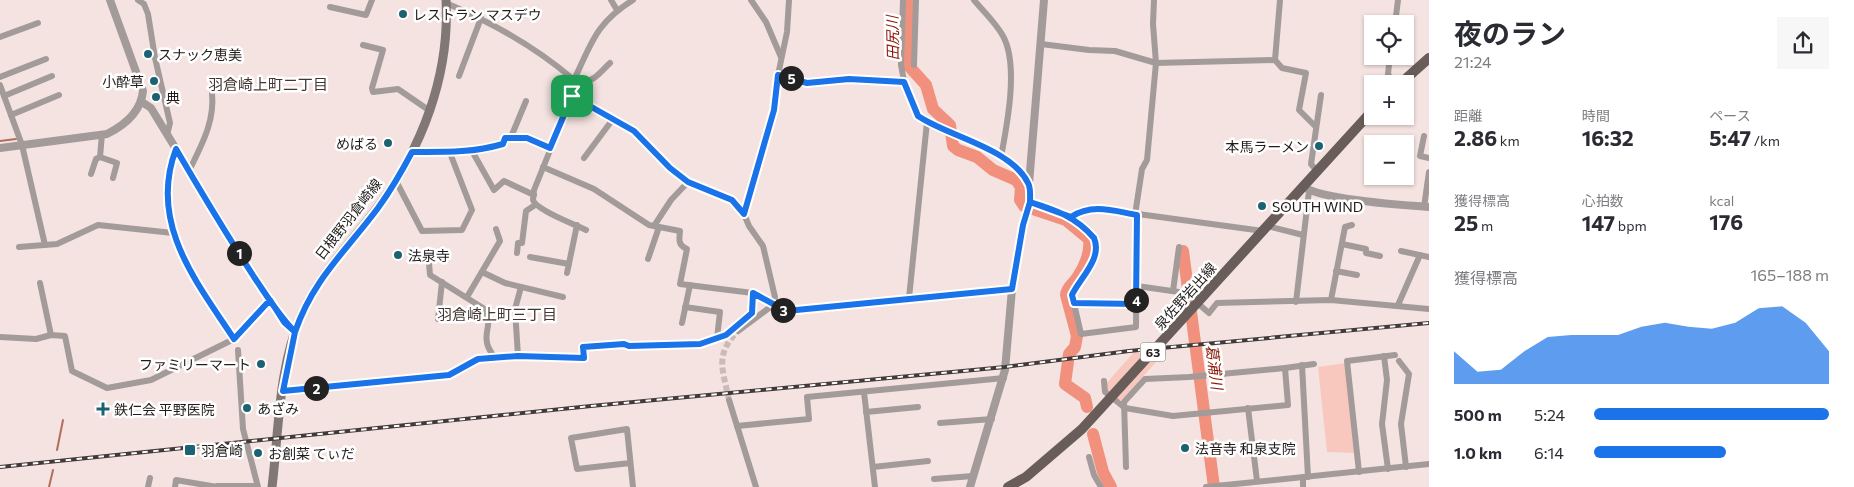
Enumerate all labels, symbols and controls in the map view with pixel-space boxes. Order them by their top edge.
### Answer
place label: レストラン マスデウ [413,6,542,23]
marker: レストラン マスデウ [397,8,409,20]
water label: 田尻川 [883,13,901,61]
map controls [1364,15,1414,185]
button: locate [1364,15,1414,65]
text: 夜のラン [1454,16,1566,50]
button: share [1777,17,1829,69]
place label: スナック恵美 [158,46,242,63]
marker: スナック恵美 [142,48,154,60]
text: 21:24 [1454,52,1492,71]
pin: 5 [778,66,804,90]
text: 5 [787,70,796,87]
place label: 小酔草 [102,73,144,90]
marker: 小酔草 [148,75,160,87]
district label: 羽倉崎上町二丁目 [208,75,328,93]
pin [551,75,593,117]
button: + [1364,75,1414,125]
icon: arrive [558,82,586,110]
place label: 典 [166,89,180,106]
marker: 典 [150,91,162,103]
text: 距離 [1454,107,1482,124]
text: 時間 [1582,107,1610,124]
text: ペース [1709,107,1751,124]
text: 2.86 [1454,125,1497,150]
text: 16:32 [1582,125,1634,150]
text: 5:47 [1709,125,1751,150]
text: km [1497,132,1520,149]
text: /km [1751,132,1780,149]
place label: めばる [336,135,378,152]
button: − [1364,135,1414,185]
marker: めばる [382,137,394,149]
place label: 本馬ラーメン [1226,138,1309,155]
marker: 本馬ラーメン [1313,140,1325,152]
street label: 日根野羽倉崎線 [311,175,385,263]
text: 獲得標高 [1454,192,1510,209]
text: 心拍数 [1582,192,1624,209]
text: kcal [1709,192,1734,209]
place label: SOUTH WIND [1272,198,1363,215]
marker: SOUTH WIND [1256,200,1268,212]
text: 176 [1709,209,1743,234]
text: 25 [1454,210,1478,235]
text: 147 [1582,210,1615,235]
text: m [1478,217,1493,234]
text: bpm [1615,217,1647,234]
pin: 1 [226,240,252,266]
text: 1 [236,245,243,262]
place label: 法泉寺 [408,247,450,264]
marker: 法泉寺 [392,249,404,261]
street label: 泉佐野岩出線 [1151,259,1219,333]
text: 165–188 m [1751,265,1829,284]
text: 獲得標高 [1454,268,1518,287]
pin: 4 [1124,288,1148,312]
text: 4 [1132,292,1141,309]
pin: 3 [770,298,796,322]
text: 3 [779,302,788,319]
district label: 羽倉崎上町三丁目 [437,305,557,323]
road number: 63 [1140,342,1166,362]
water label: 葛浦川 [1203,344,1227,392]
place label: ファミリーマート [139,356,251,373]
marker: ファミリーマート [255,358,267,370]
pin: 2 [304,376,328,400]
text: 2 [313,380,320,397]
place label: あざみ [257,400,299,417]
place label: 鉄仁会 平野医院 [114,401,215,418]
marker: 鉄仁会 平野医院 [96,402,110,416]
marker: あざみ [241,402,253,414]
text: 500 m [1454,405,1502,424]
text: 5:24 [1534,405,1565,424]
place label: 法音寺 和泉支院 [1195,440,1296,457]
place label: 羽倉崎 [201,442,243,459]
marker: 法音寺 和泉支院 [1179,442,1191,454]
marker: 羽倉崎 [183,443,197,457]
text: 1.0 km [1454,443,1502,462]
text: 6:14 [1534,443,1564,462]
place label: お創菜 てぃだ [268,445,355,462]
marker: お創菜 てぃだ [252,447,264,459]

